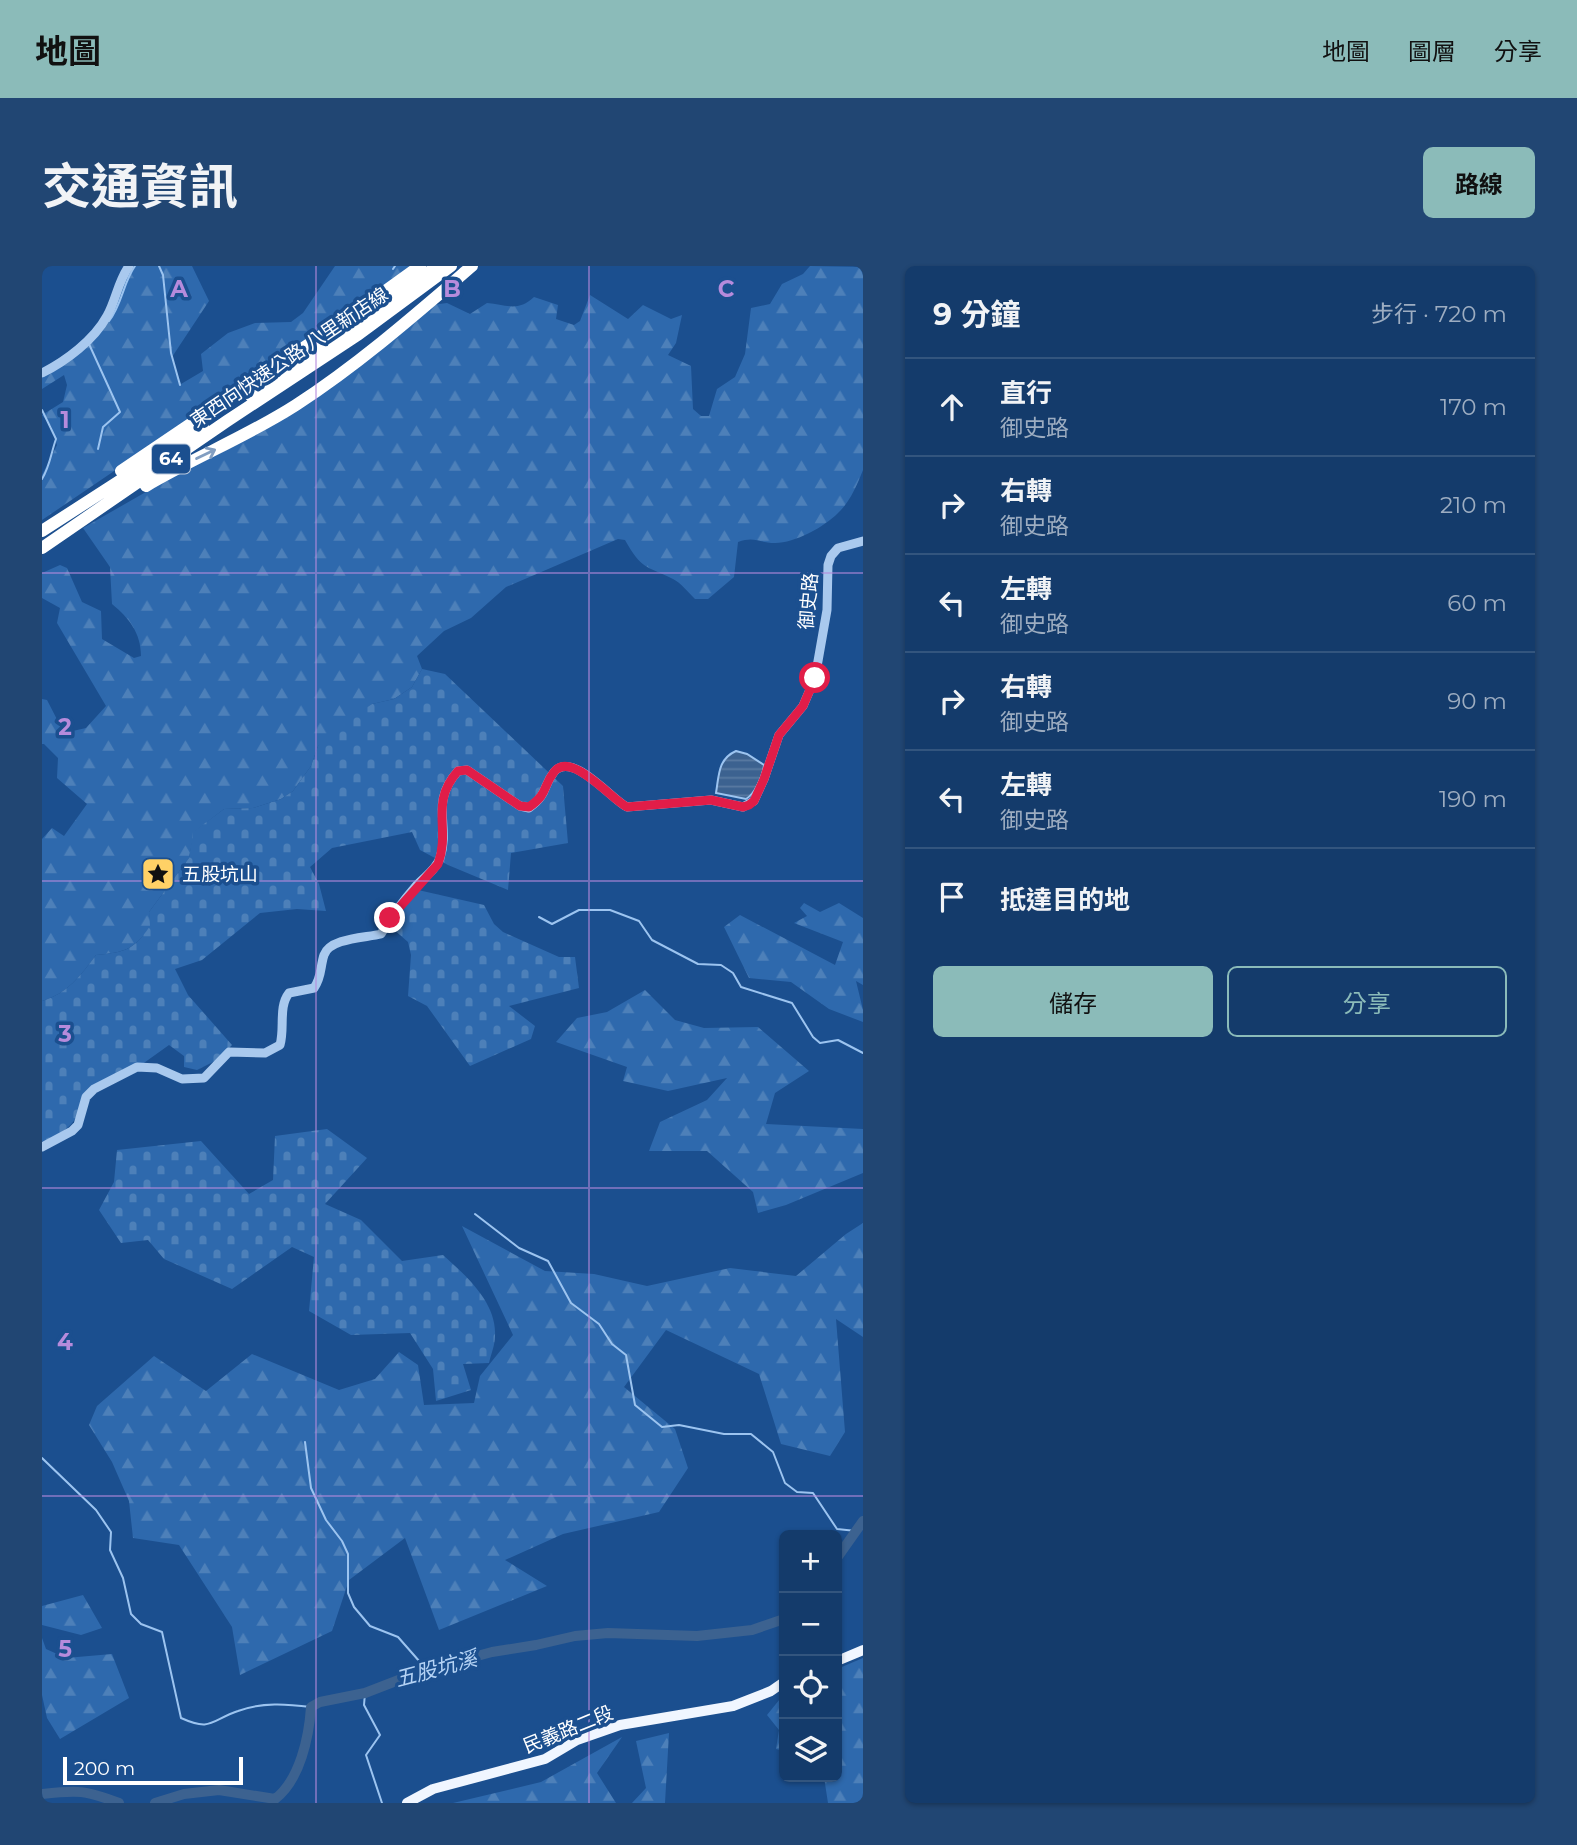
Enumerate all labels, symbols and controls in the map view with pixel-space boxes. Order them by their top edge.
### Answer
text: 地圖 [35,31,101,71]
text: 地圖 [1322,37,1370,66]
text: 圖層 [1408,37,1456,66]
text: 分享 [1494,37,1542,66]
button: 路線 [1423,147,1535,218]
text: 交通資訊 [42,157,238,216]
text: A [169,275,188,303]
text: B [443,275,461,303]
text: C [718,275,735,303]
street label: 東西向快速公路 八里新店線 [186,283,392,432]
text: 9 分鐘 [933,296,1021,333]
text: 步行 · 720 m [1371,300,1507,328]
text: 直行 [1000,377,1052,409]
icon: ahead [933,388,971,426]
text: 170 m [1440,393,1507,421]
text: 1 [60,406,70,434]
text: 御史路 [1000,414,1069,442]
road number: 64 [152,444,190,474]
one-way arrow [195,447,216,461]
text: 右轉 [1000,475,1052,507]
icon: right [933,486,971,524]
text: 210 m [1440,491,1507,519]
text: 御史路 [1000,512,1069,540]
street label: 御史路 [795,572,822,630]
text: 左轉 [1000,573,1052,605]
icon: left [933,584,971,622]
text: 60 m [1447,589,1507,617]
text: 御史路 [1000,610,1069,638]
route start [799,662,830,693]
text: 右轉 [1000,671,1052,703]
icon: right [933,682,971,720]
text: 90 m [1447,687,1507,715]
text: 御史路 [1000,708,1069,736]
text: 2 [58,713,72,741]
text: 左轉 [1000,769,1052,801]
icon: left [933,780,971,818]
text: 190 m [1439,785,1507,813]
text: 御史路 [1000,806,1069,834]
place icon: 五股坑山 [139,855,177,893]
place label: 五股坑山 [182,863,258,886]
icon: arrive [933,878,971,916]
text: 抵達目的地 [1000,884,1130,916]
route end [374,902,405,933]
button: 儲存 [933,966,1213,1037]
button: 分享 [1227,966,1507,1037]
text: 3 [57,1020,72,1048]
text: 4 [57,1328,73,1356]
map controls [779,1530,842,1782]
button: + [779,1530,842,1593]
button: − [779,1593,842,1656]
text: 5 [58,1635,72,1663]
water label: 五股坑溪 [392,1645,483,1691]
button: locate [779,1656,842,1719]
street label: 民義路二段 [520,1701,617,1758]
button: layers [779,1719,842,1782]
scale bar [63,1754,243,1786]
text: 200 m [74,1757,135,1780]

